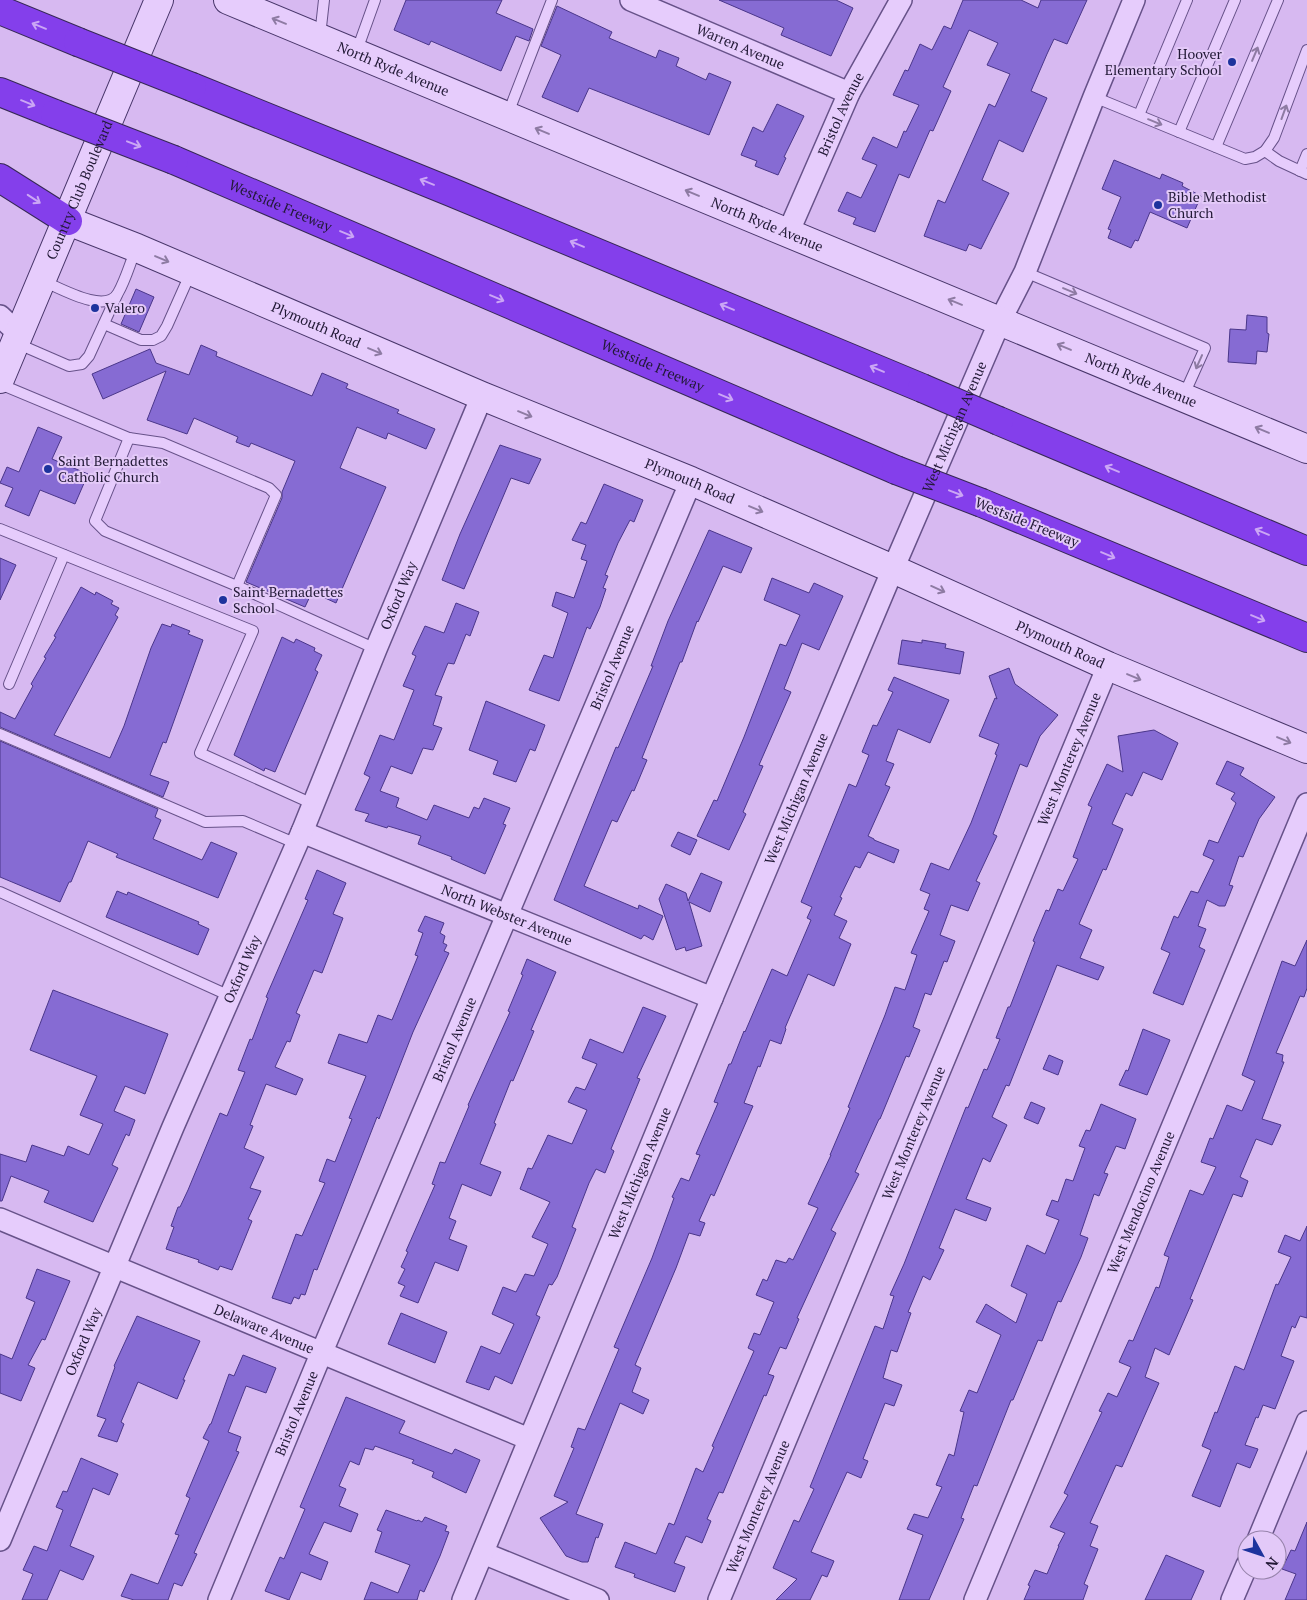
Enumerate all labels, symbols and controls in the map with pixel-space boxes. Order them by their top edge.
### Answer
one-way arrow [272,16,287,25]
street label: Warren Avenue [693,19,788,74]
one-way arrow [32,21,47,30]
street label: North Ryde Avenue [335,37,452,100]
place label: Hoover Elementary School [1105,44,1223,79]
one-way arrow [1251,47,1261,62]
marker: Hoover Elementary School [1226,56,1238,68]
street label: Bristol Avenue [813,68,868,159]
one-way arrow [20,99,35,108]
one-way arrow [1280,105,1289,120]
street label: Country Club Boulevard [41,117,117,262]
one-way arrow [1147,118,1162,127]
one-way arrow [535,125,550,135]
one-way arrow [125,140,141,149]
street label: Westside Freeway [226,175,336,236]
one-way arrow [420,177,435,186]
place label: Bible Methodist Church [1168,187,1267,222]
one-way arrow [685,188,700,197]
street label: North Ryde Avenue [709,192,826,256]
one-way arrow [27,194,41,204]
marker: Bible Methodist Church [1152,199,1164,211]
one-way arrow [339,230,354,240]
one-way arrow [570,239,585,249]
one-way arrow [154,254,169,264]
one-way arrow [1062,286,1077,296]
one-way arrow [489,294,504,304]
street label: Plymouth Road [269,297,364,352]
one-way arrow [948,297,963,307]
place label: Valero [105,298,145,317]
one-way arrow [720,301,735,311]
marker: Valero [89,302,101,314]
street label: Westside Freeway [598,335,708,396]
one-way arrow [1056,342,1071,351]
one-way arrow [367,346,382,356]
street label: North Ryde Avenue [1082,348,1200,411]
one-way arrow [1193,354,1203,369]
street label: West Michigan Avenue [917,358,991,495]
one-way arrow [870,364,885,374]
one-way arrow [718,392,733,402]
one-way arrow [517,410,532,419]
one-way arrow [1255,425,1270,434]
place label: Saint Bernadettes Catholic Church [58,451,168,486]
street label: Plymouth Road [642,453,738,508]
marker: Saint Bernadettes Catholic Church [42,463,54,475]
one-way arrow [1105,463,1120,473]
one-way arrow [947,489,963,498]
street label: Westside Freeway [972,492,1083,551]
one-way arrow [748,505,763,515]
one-way arrow [1255,527,1270,536]
one-way arrow [1100,551,1115,561]
street label: Oxford Way [375,557,421,633]
place label: Saint Bernadettes School [233,582,343,617]
one-way arrow [930,585,945,594]
marker: Saint Bernadettes School [217,594,229,606]
one-way arrow [1250,613,1265,623]
street label: Plymouth Road [1013,616,1108,672]
street label: Bristol Avenue [585,622,638,713]
one-way arrow [1126,672,1141,682]
street label: West Monterey Avenue [1033,689,1105,828]
street label: West Michigan Avenue [760,730,832,867]
one-way arrow [1276,735,1291,745]
street label: North Webster Avenue [439,879,575,950]
street label: Oxford Way [218,931,265,1006]
street label: Bristol Avenue [427,994,480,1085]
street label: West Monterey Avenue [877,1063,949,1202]
street label: West Michigan Avenue [603,1104,675,1242]
street label: West Mendocino Avenue [1102,1128,1179,1276]
street label: Delaware Avenue [211,1299,317,1358]
street label: Oxford Way [60,1304,106,1379]
street label: Bristol Avenue [270,1368,322,1459]
street label: West Monterey Avenue [721,1437,794,1576]
north arrow [1237,1530,1287,1580]
text: N [1261,1554,1283,1574]

